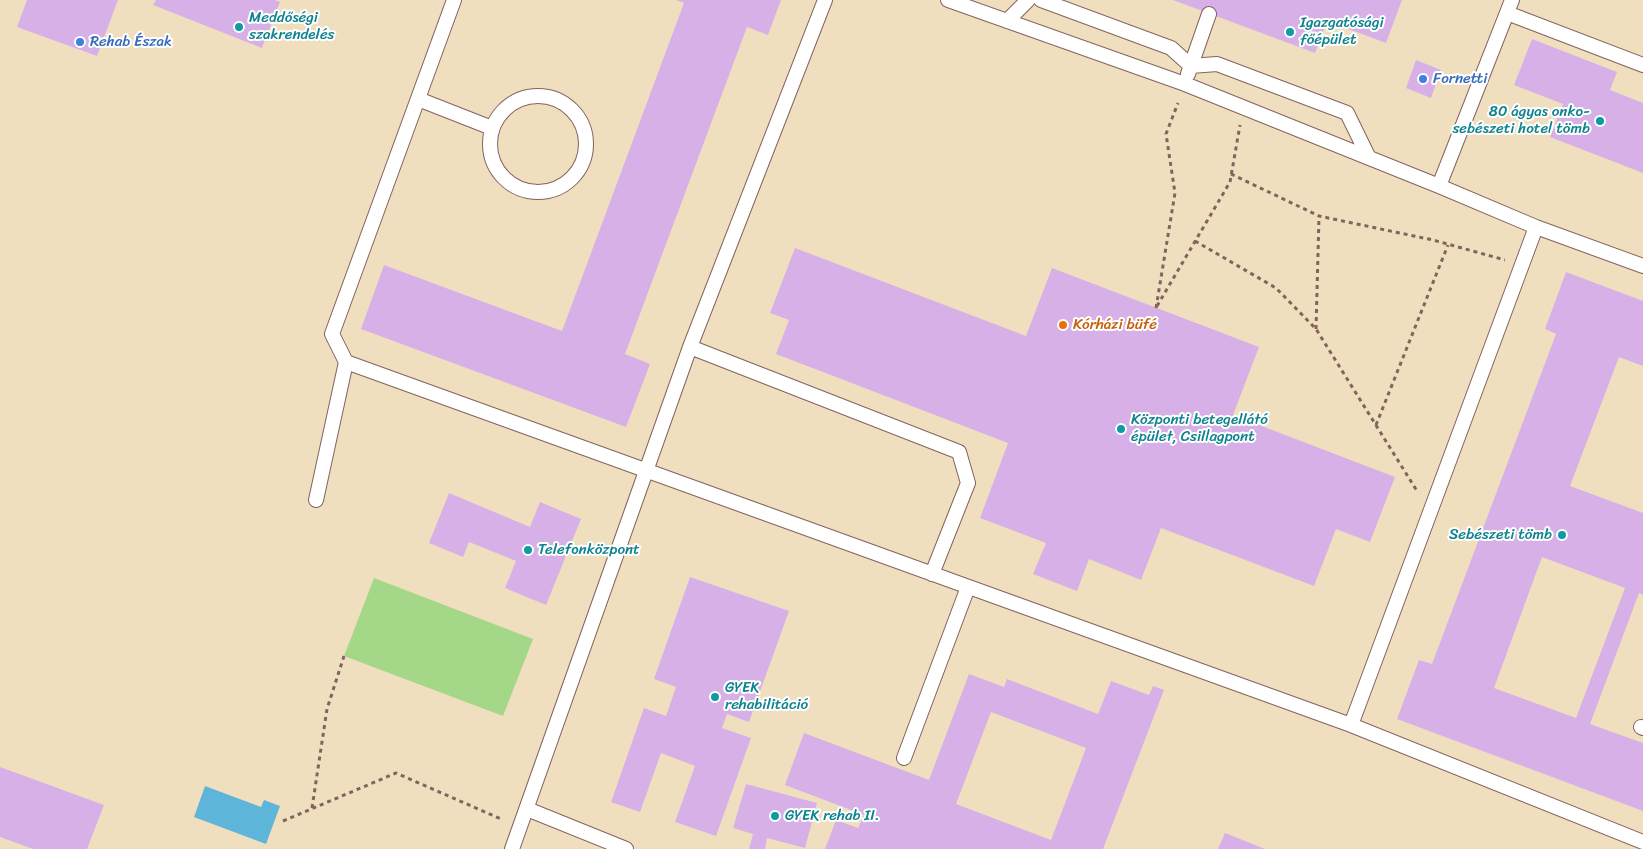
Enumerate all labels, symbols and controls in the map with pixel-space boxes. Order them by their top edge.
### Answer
place label: Meddőségi szakrendelés [249,9,334,44]
place label: Igazgatósági főépület [1300,14,1384,49]
marker: Meddőségi szakrendelés [233,21,245,33]
marker: Igazgatósági főépület [1284,26,1296,38]
place label: Rehab Észak [90,33,172,51]
marker: Rehab Észak [74,36,86,48]
place label: Fornetti [1433,70,1487,88]
marker: Fornetti [1417,73,1429,85]
place label: 80 ágyas onko- sebészeti hotel tömb [1452,103,1590,138]
marker: 80 ágyas onko- sebészeti hotel tömb [1594,115,1606,127]
place label: Kórházi büfé [1073,316,1157,334]
marker: Kórházi büfé [1057,319,1069,331]
place label: Központi betegellátó épület, Csillagpont [1131,411,1268,446]
marker: Központi betegellátó épület, Csillagpont [1115,423,1127,435]
place label: Sebészeti tömb [1449,526,1552,544]
marker: Sebészeti tömb [1556,529,1568,541]
place label: Telefonközpont [538,541,640,559]
marker: Telefonközpont [522,544,534,556]
place label: GYEK rehabilitáció [725,679,808,714]
marker: GYEK rehabilitáció [709,691,721,703]
place label: GYEK rehab II. [785,807,879,825]
marker: GYEK rehab II. [769,810,781,822]

